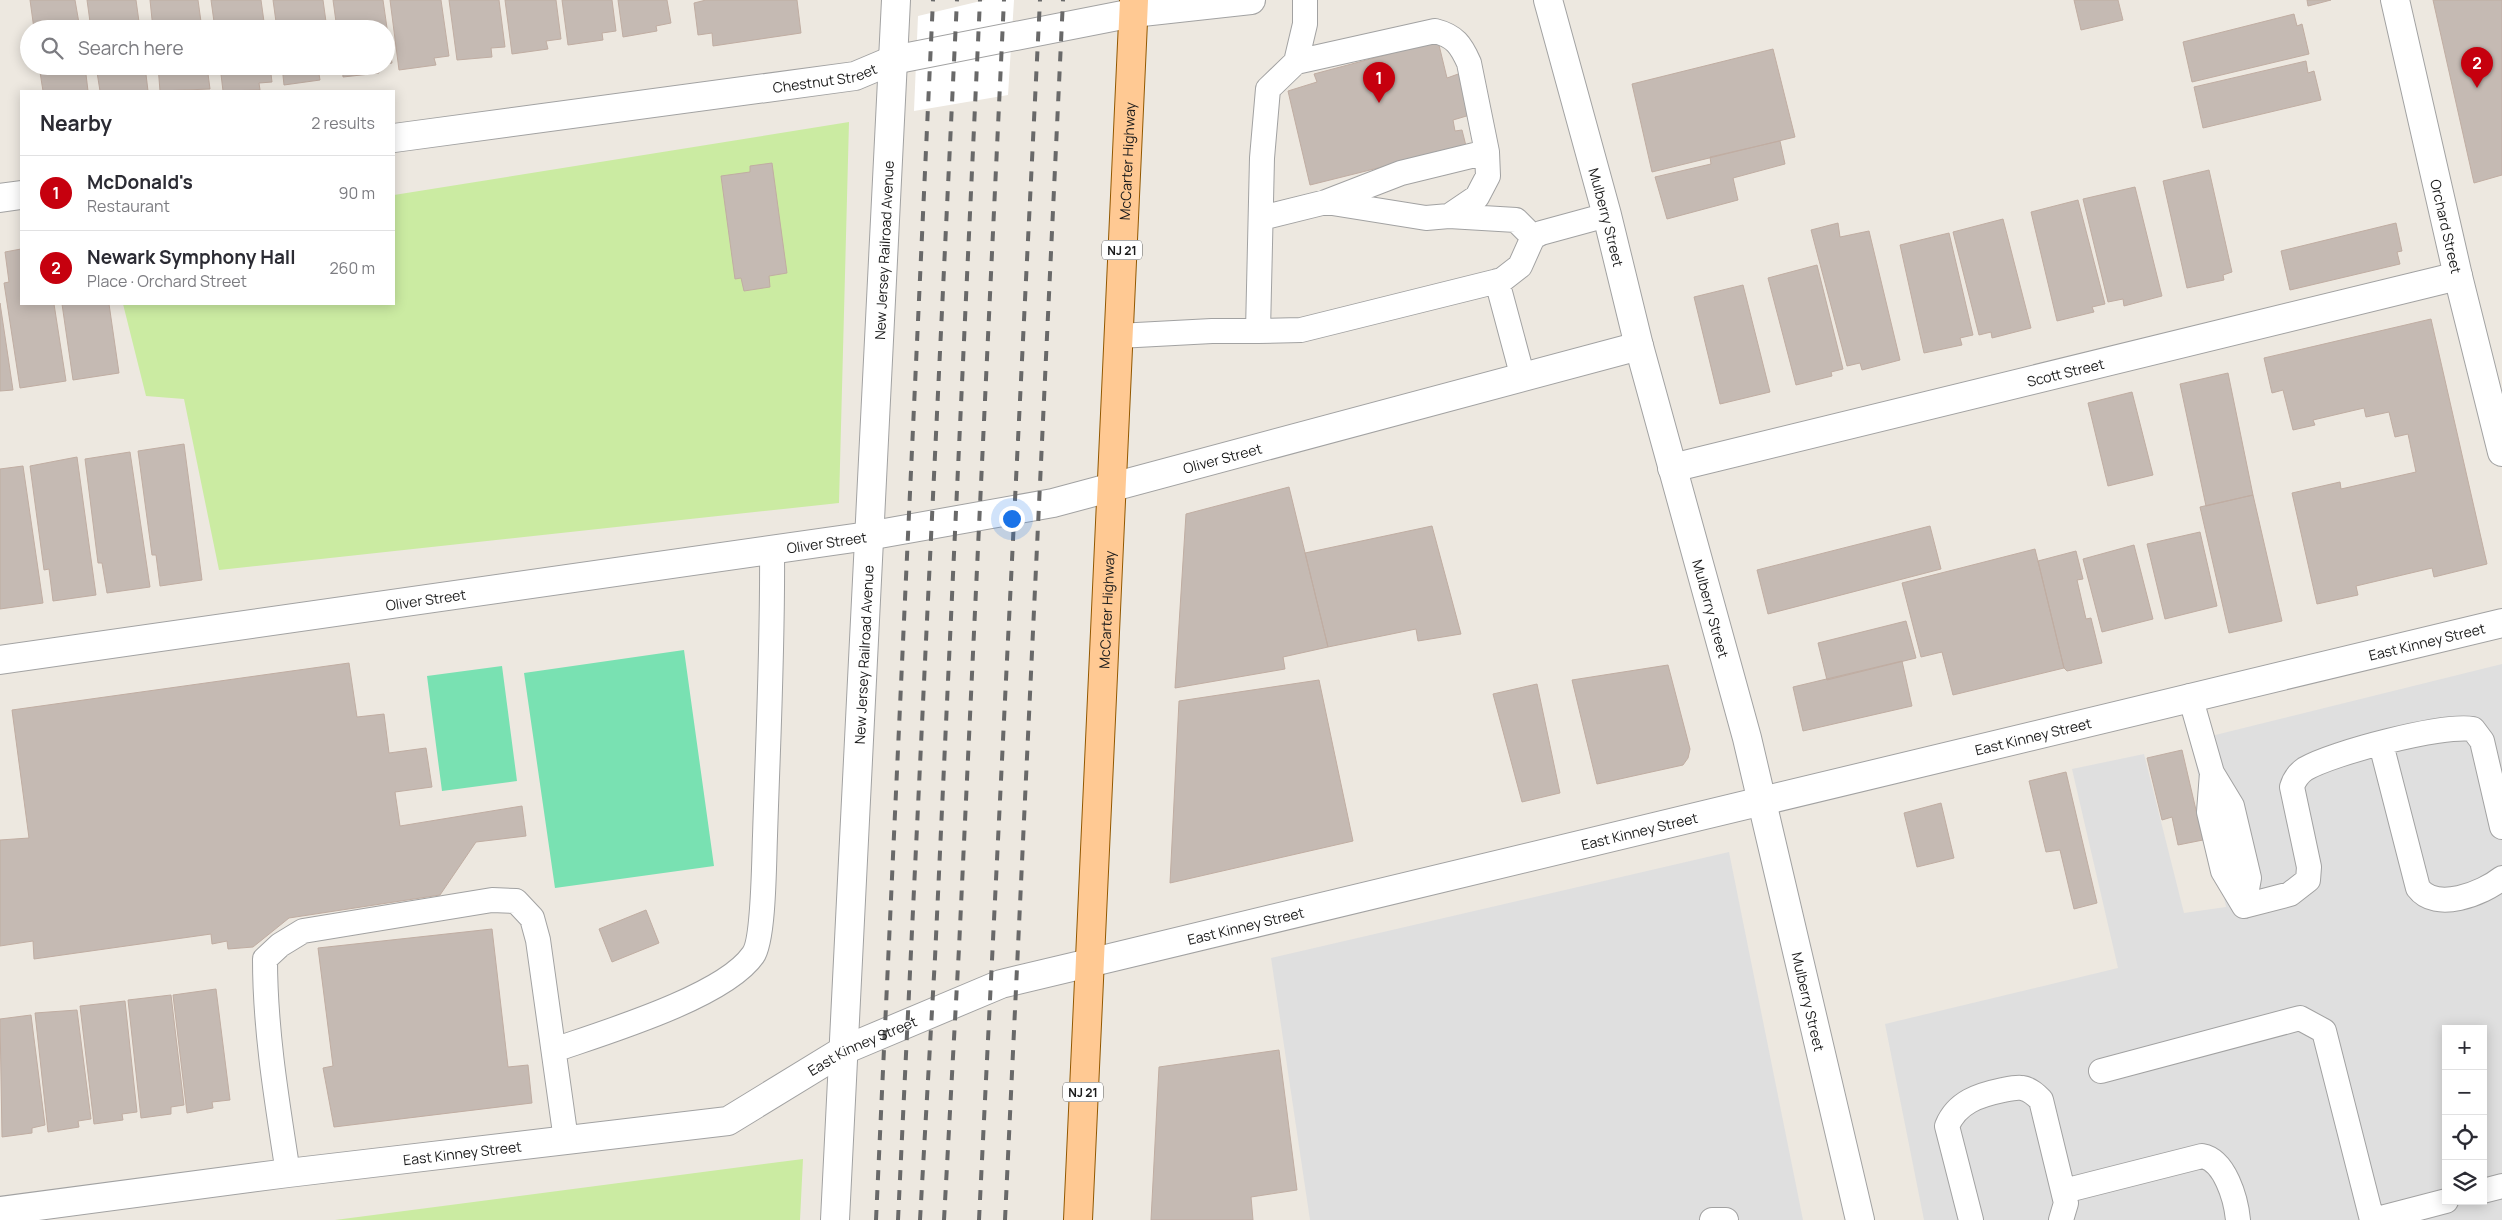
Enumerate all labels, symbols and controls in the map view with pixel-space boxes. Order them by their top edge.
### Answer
search box [20,20,395,75]
icon: search [38,34,66,62]
text: Search here [78,35,184,61]
pin: 2 [2461,47,2493,88]
street label: Chestnut Street [771,58,880,96]
pin: 1 [1363,62,1395,103]
street label: McCarter Highway [1114,101,1139,221]
text: Nearby [40,109,112,137]
text: 2 results [311,112,375,134]
street label: New Jersey Railroad Avenue [870,160,897,340]
street label: Mulberry Street [1585,166,1629,269]
text: McDonald's [87,169,193,195]
street label: Orchard Street [2427,177,2467,276]
text: 1 [52,182,60,204]
text: 90 m [339,182,375,204]
text: Restaurant [87,195,170,217]
road number: NJ 21 [1102,240,1142,260]
text: Newark Symphony Hall [87,244,296,270]
text: 2 [51,257,61,279]
text: 260 m [329,257,375,279]
text: Place · Orchard Street [87,270,247,292]
street label: Scott Street [2025,353,2106,390]
street label: Oliver Street [1181,438,1264,477]
your location [999,506,1025,532]
street label: Oliver Street [785,527,868,557]
street label: McCarter Highway [1094,549,1118,669]
street label: Mulberry Street [1689,557,1734,660]
street label: New Jersey Railroad Avenue [849,565,877,745]
street label: Oliver Street [384,584,467,614]
street label: East Kinney Street [2367,618,2487,664]
street label: East Kinney Street [1973,713,2094,759]
street label: East Kinney Street [1579,807,1700,854]
street label: East Kinney Street [1185,902,1306,949]
street label: Mulberry Street [1788,950,1830,1053]
street label: East Kinney Street [804,1011,920,1080]
map controls [2442,1025,2487,1205]
button: + [2442,1025,2487,1070]
button: − [2442,1070,2487,1115]
road number: NJ 21 [1063,1082,1103,1102]
button: locate [2442,1115,2487,1160]
street label: East Kinney Street [402,1136,523,1169]
button: layers [2442,1160,2487,1205]

